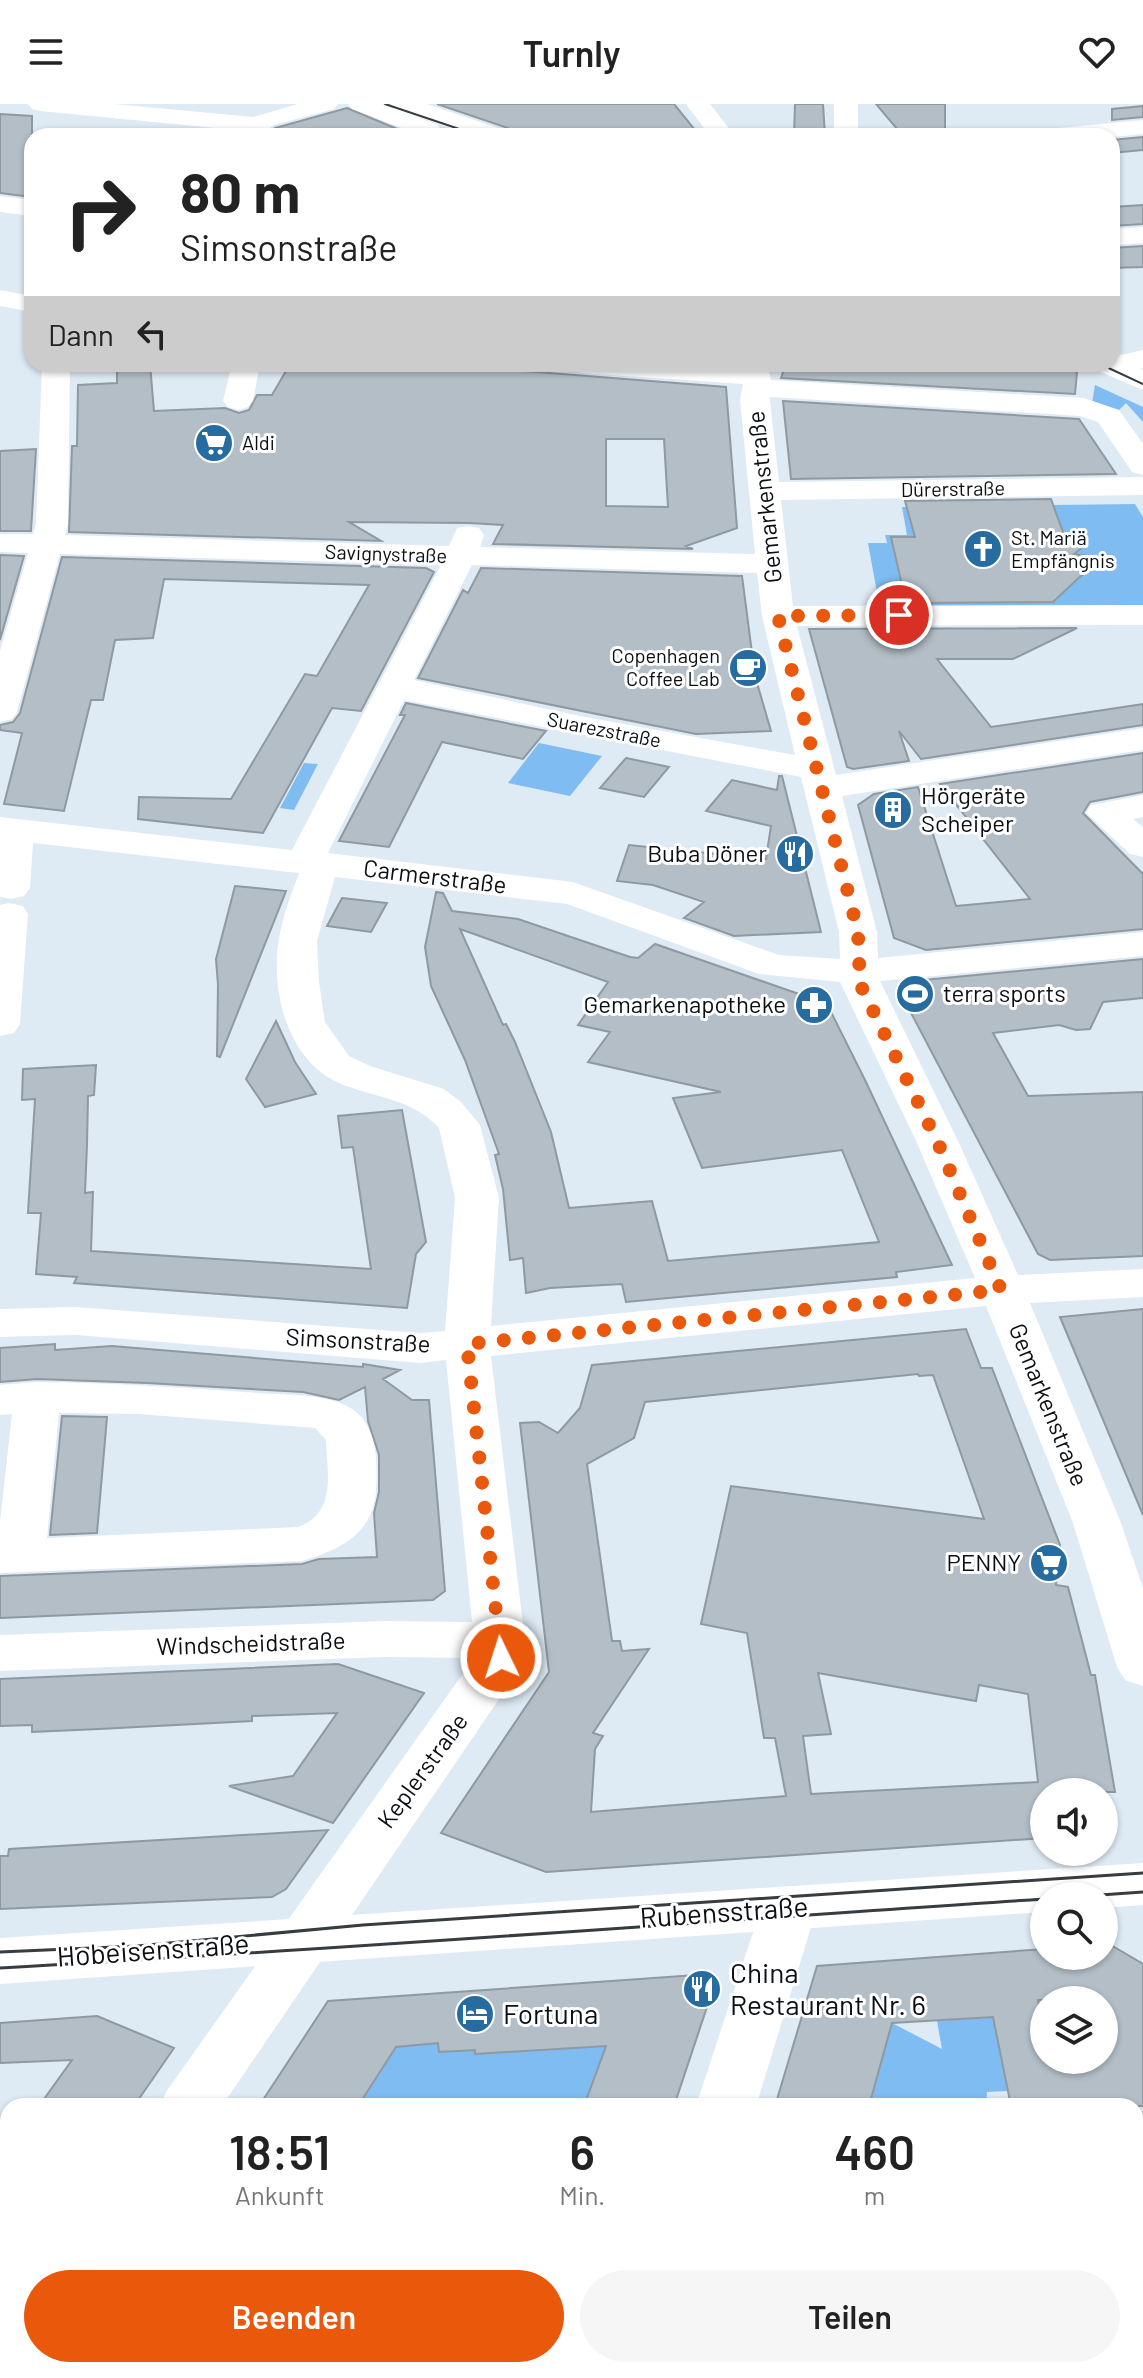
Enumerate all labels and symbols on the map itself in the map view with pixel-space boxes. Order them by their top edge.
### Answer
street label: Gemarkenstraße [740,410,787,585]
supermarket icon: Aldi [193,422,235,464]
place label: Aldi [242,430,275,454]
street label: Dürerstraße [901,475,1005,501]
place label: St. Mariä Empfängnis [1011,525,1115,572]
church icon: St. Mariä Empfängnis [962,528,1004,570]
street label: Savignystraße [324,539,448,567]
pin [865,581,933,649]
place label: Copenhagen Coffee Lab [612,643,720,690]
cafe icon: Copenhagen Coffee Lab [727,647,769,689]
street label: Suarezstraße [545,706,663,752]
place label: Hörgeräte Scheiper [921,780,1026,837]
building icon: Hörgeräte Scheiper [872,789,914,831]
restaurant icon: Buba Döner [774,833,816,875]
place label: Buba Döner [647,838,767,867]
street label: Carmerstraße [362,852,508,899]
sports icon: terra sports [894,973,936,1015]
place label: terra sports [943,978,1066,1007]
pharmacy icon: Gemarkenapotheke [793,984,835,1026]
place label: Gemarkenapotheke [583,989,786,1018]
street label: Gemarkenstraße [1004,1319,1095,1490]
street label: Simsonstraße [285,1321,431,1358]
supermarket icon: PENNY [1028,1542,1070,1584]
place label: PENNY [947,1547,1021,1576]
position arrow [459,1616,543,1700]
street label: Windscheidstraße [156,1625,346,1660]
street label: Keplerstraße [370,1707,473,1833]
street label: Rubensstraße [638,1888,809,1934]
street label: Hobeisenstraße [56,1925,250,1973]
place label: China Restaurant Nr. 6 [730,1955,926,2021]
restaurant icon: China Restaurant Nr. 6 [681,1968,723,2010]
hotel icon: Fortuna [454,1993,496,2035]
place label: Fortuna [503,1996,598,2030]

